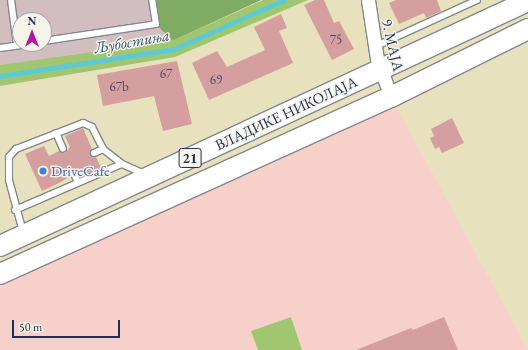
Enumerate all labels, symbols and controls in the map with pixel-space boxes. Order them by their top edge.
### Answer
north arrow [12,12,52,52]
text: N [28,14,36,28]
street label: 9. МАЈА [378,17,408,73]
water label: Љубостиња [93,26,171,58]
house number: 75 [330,32,342,48]
house number: 67 [160,66,172,82]
house number: 69 [210,72,222,88]
street label: ВЛАДИКЕ НИКОЛАЈА [212,72,360,154]
house number: 67b [109,79,129,95]
road number: 21 [178,146,202,170]
place label: DriveCafe [51,162,110,180]
marker: DriveCafe [38,166,48,176]
scale bar [14,312,122,338]
text: 50 m [19,319,42,335]

